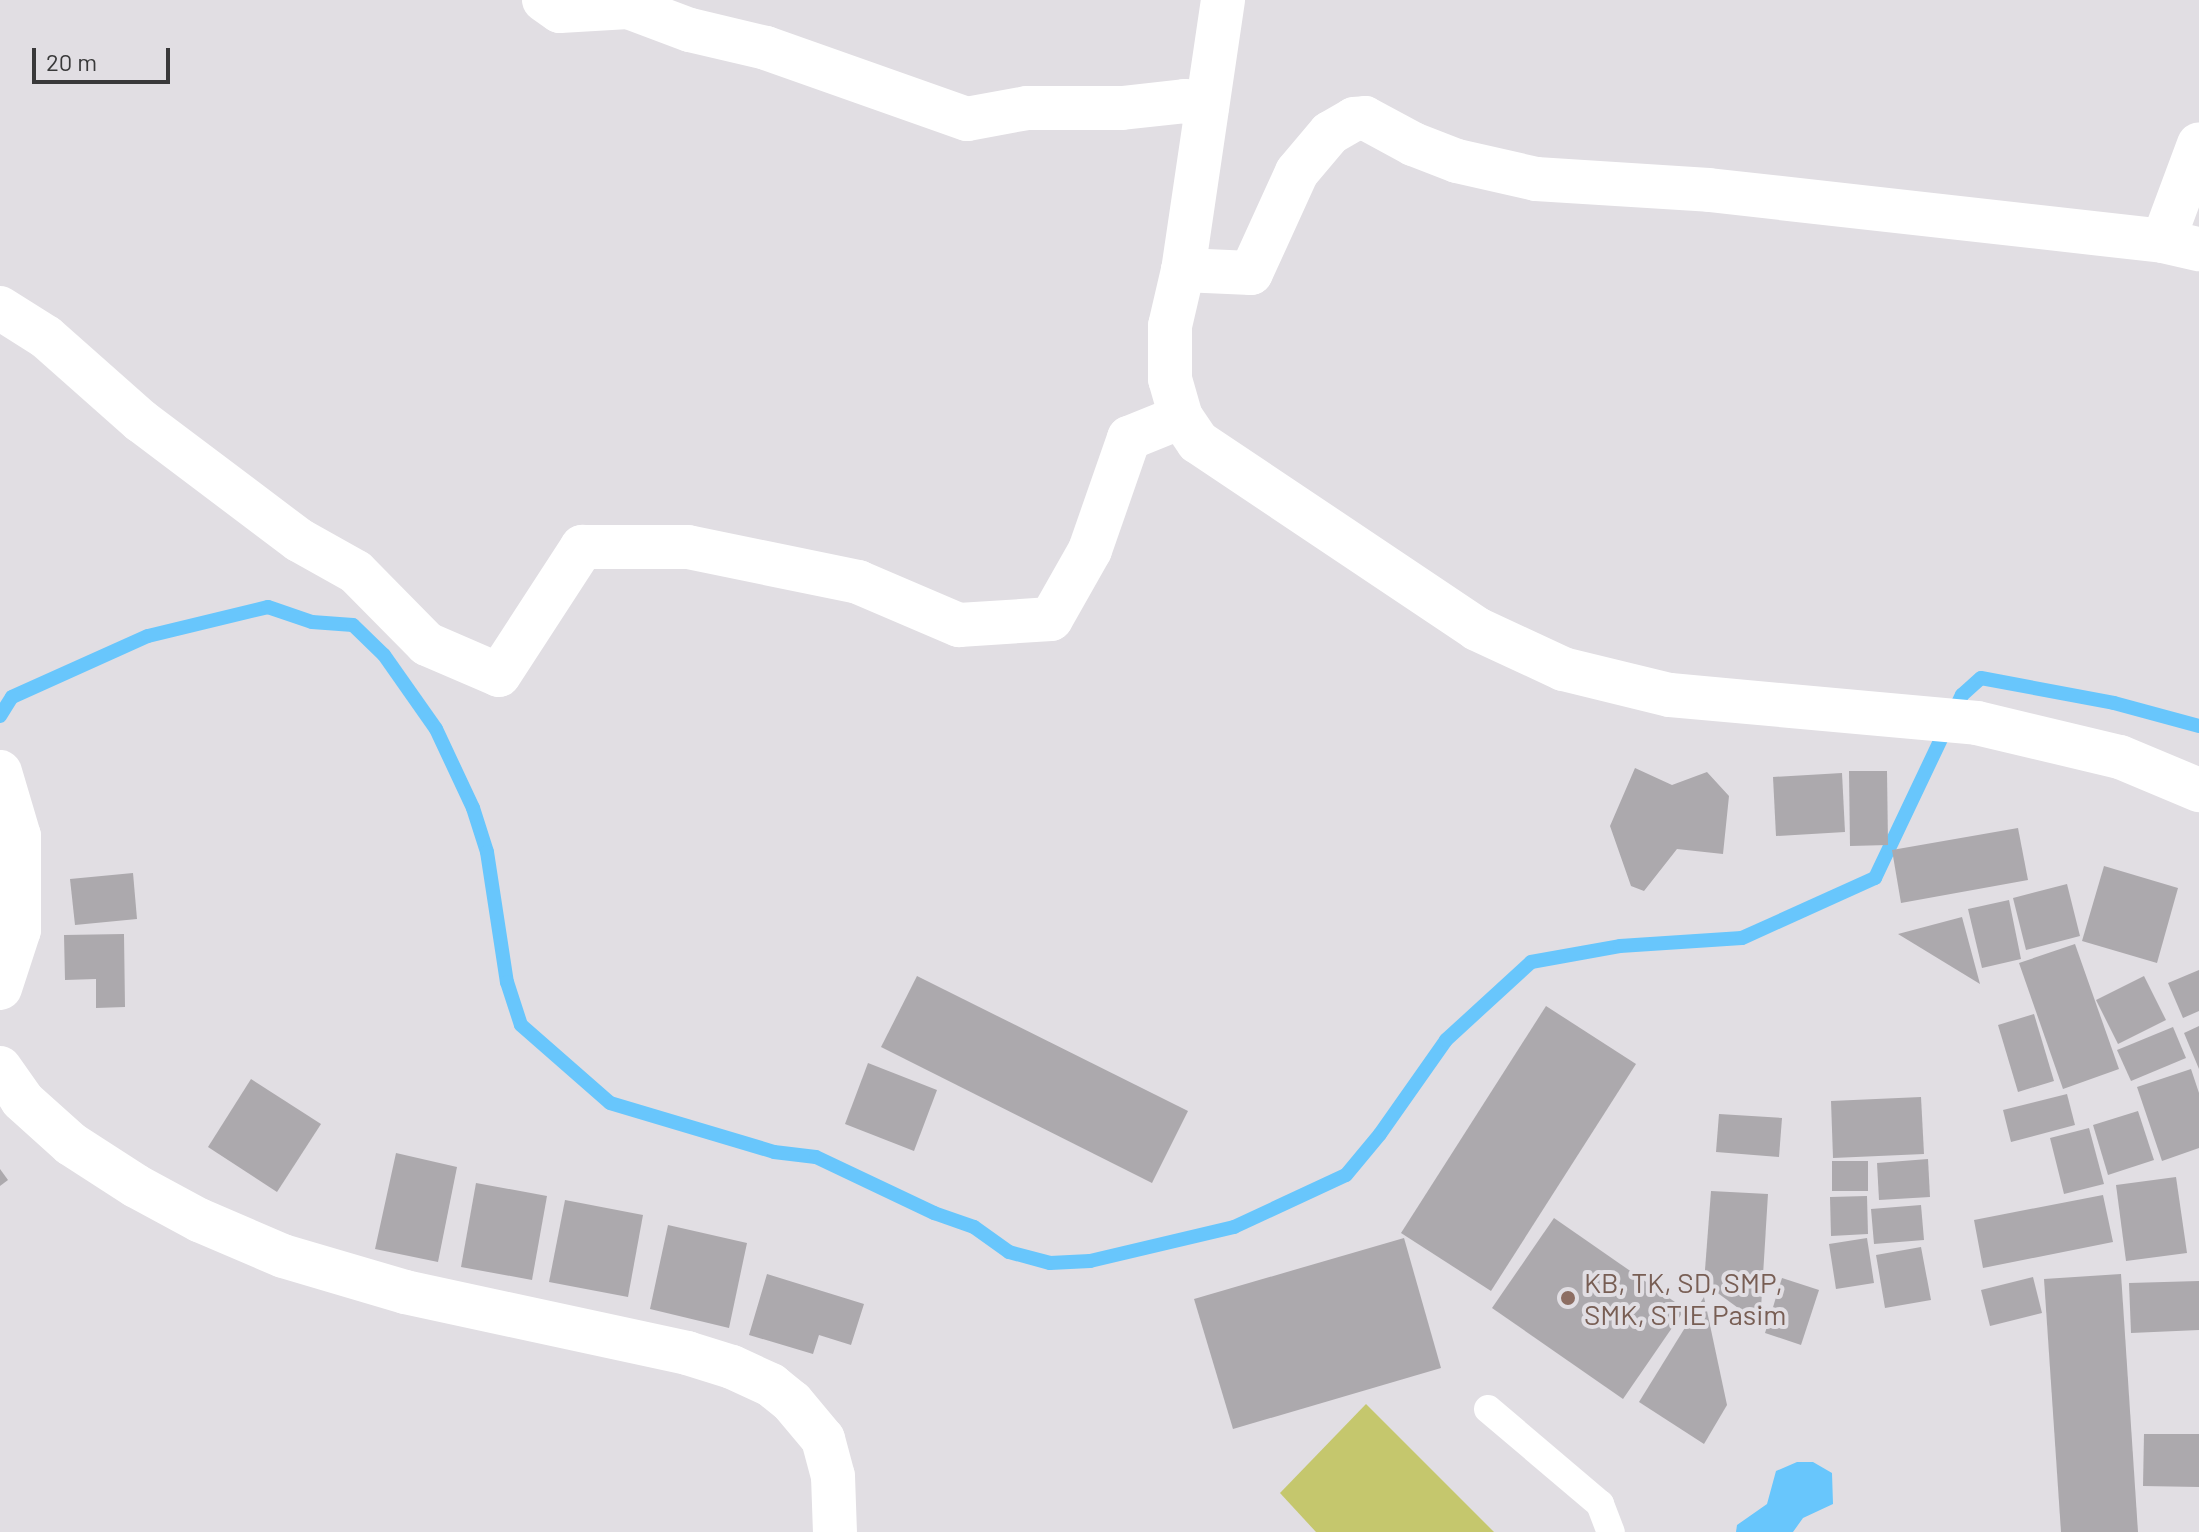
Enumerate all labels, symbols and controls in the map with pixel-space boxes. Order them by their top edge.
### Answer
scale bar [36,32,174,82]
text: 20 m [46,47,97,76]
place label: KB, TK, SD, SMP, SMK, STIE Pasim [1584,1265,1787,1331]
marker: KB, TK, SD, SMP, SMK, STIE Pasim [1559,1289,1577,1307]

